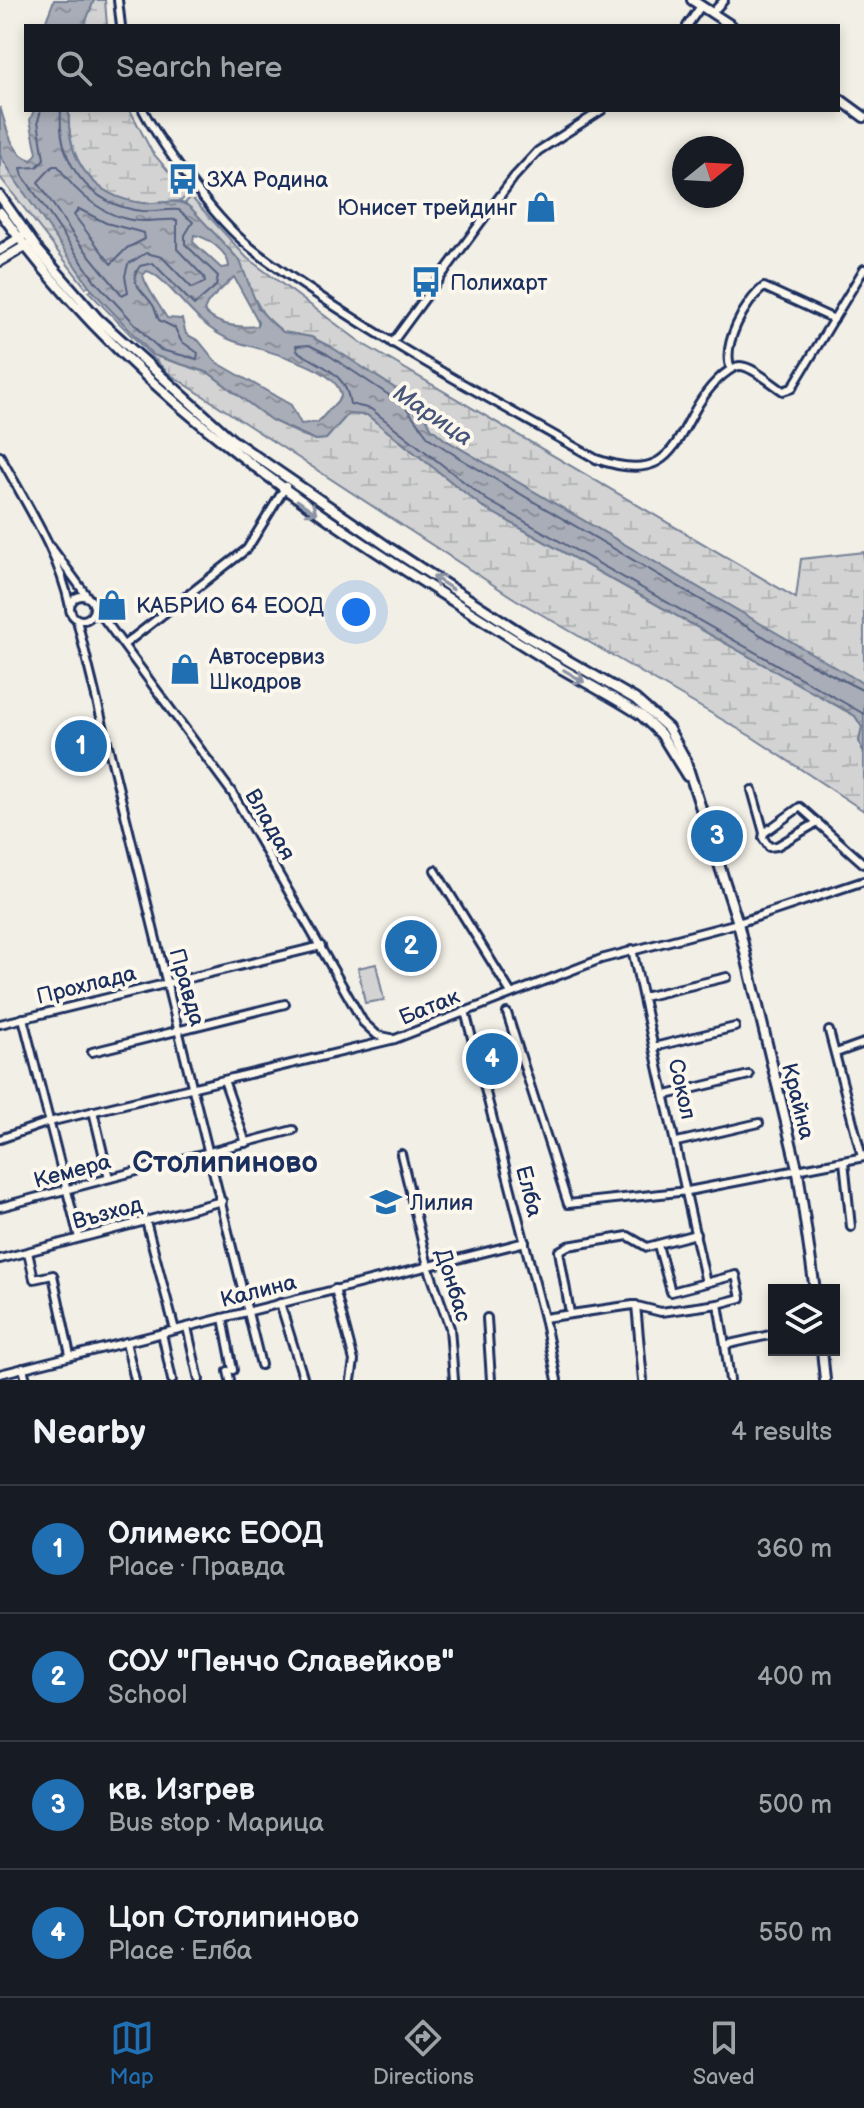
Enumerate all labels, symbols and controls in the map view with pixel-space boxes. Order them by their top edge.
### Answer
search box [24,24,840,112]
icon: search [52,46,96,90]
text: Search here [116,50,282,86]
north arrow [672,136,744,208]
bus stop icon: ЗХА Родина [166,162,200,196]
place label: ЗХА Родина [207,167,328,194]
shop icon: Юнисет трейдинг [524,190,558,224]
place label: Юнисет трейдинг [337,195,517,222]
bus stop icon: Полихарт [409,265,443,299]
place label: Полихарт [450,270,548,297]
water label: Марица [387,378,478,452]
one-way arrow [296,499,318,515]
one-way arrow [432,574,455,590]
shop icon: КАБРИО 64 ЕООД [95,588,129,622]
your location [336,592,376,632]
place label: КАБРИО 64 ЕООД [136,593,324,620]
place label: Автосервиз Шкодров [208,644,325,696]
shop icon: Автосервиз Шкодров [168,652,202,686]
one-way arrow [562,669,585,685]
pin: 1 [55,716,107,776]
street label: Владая [238,784,301,865]
pin: 3 [691,806,743,866]
pin: 2 [385,916,437,976]
street label: Правда [163,945,211,1029]
street label: Прохлада [34,960,139,1011]
street label: Батак [395,983,464,1032]
pin: 4 [466,1029,518,1089]
street label: Сокол [661,1056,702,1122]
street label: Крайна [775,1060,820,1142]
district label: Столипиново [132,1145,318,1181]
street label: Кемера [31,1148,114,1195]
street label: Елба [509,1163,548,1220]
school or university icon: Лилия [369,1185,403,1219]
place label: Лилия [409,1190,473,1217]
street label: Възход [70,1191,145,1236]
street label: Донбас [429,1245,477,1326]
street label: Калина [218,1269,299,1314]
map controls [768,1284,840,1356]
button: layers [768,1284,840,1356]
text: Nearby [32,1412,146,1453]
text: 4 results [731,1417,832,1448]
text: Олимекс ЕООД [108,1516,323,1552]
text: 1 [53,1534,63,1565]
text: 360 m [756,1534,832,1565]
text: Place · Правда [108,1552,285,1583]
text: СОУ "Пенчо Славейков" [108,1644,454,1680]
text: 2 [50,1662,66,1693]
text: 400 m [757,1662,832,1693]
text: School [108,1680,187,1711]
text: кв. Изгрев [108,1772,255,1808]
text: 3 [50,1790,66,1821]
text: 500 m [758,1790,832,1821]
text: Bus stop · Марица [108,1808,324,1839]
text: Цоп Столипиново [108,1900,359,1936]
text: 4 [50,1918,66,1949]
text: 550 m [758,1918,832,1949]
text: Place · Елба [108,1936,252,1967]
tab: Map [109,2016,154,2091]
tab: Directions [373,2016,474,2091]
tab: Saved [693,2016,755,2091]

